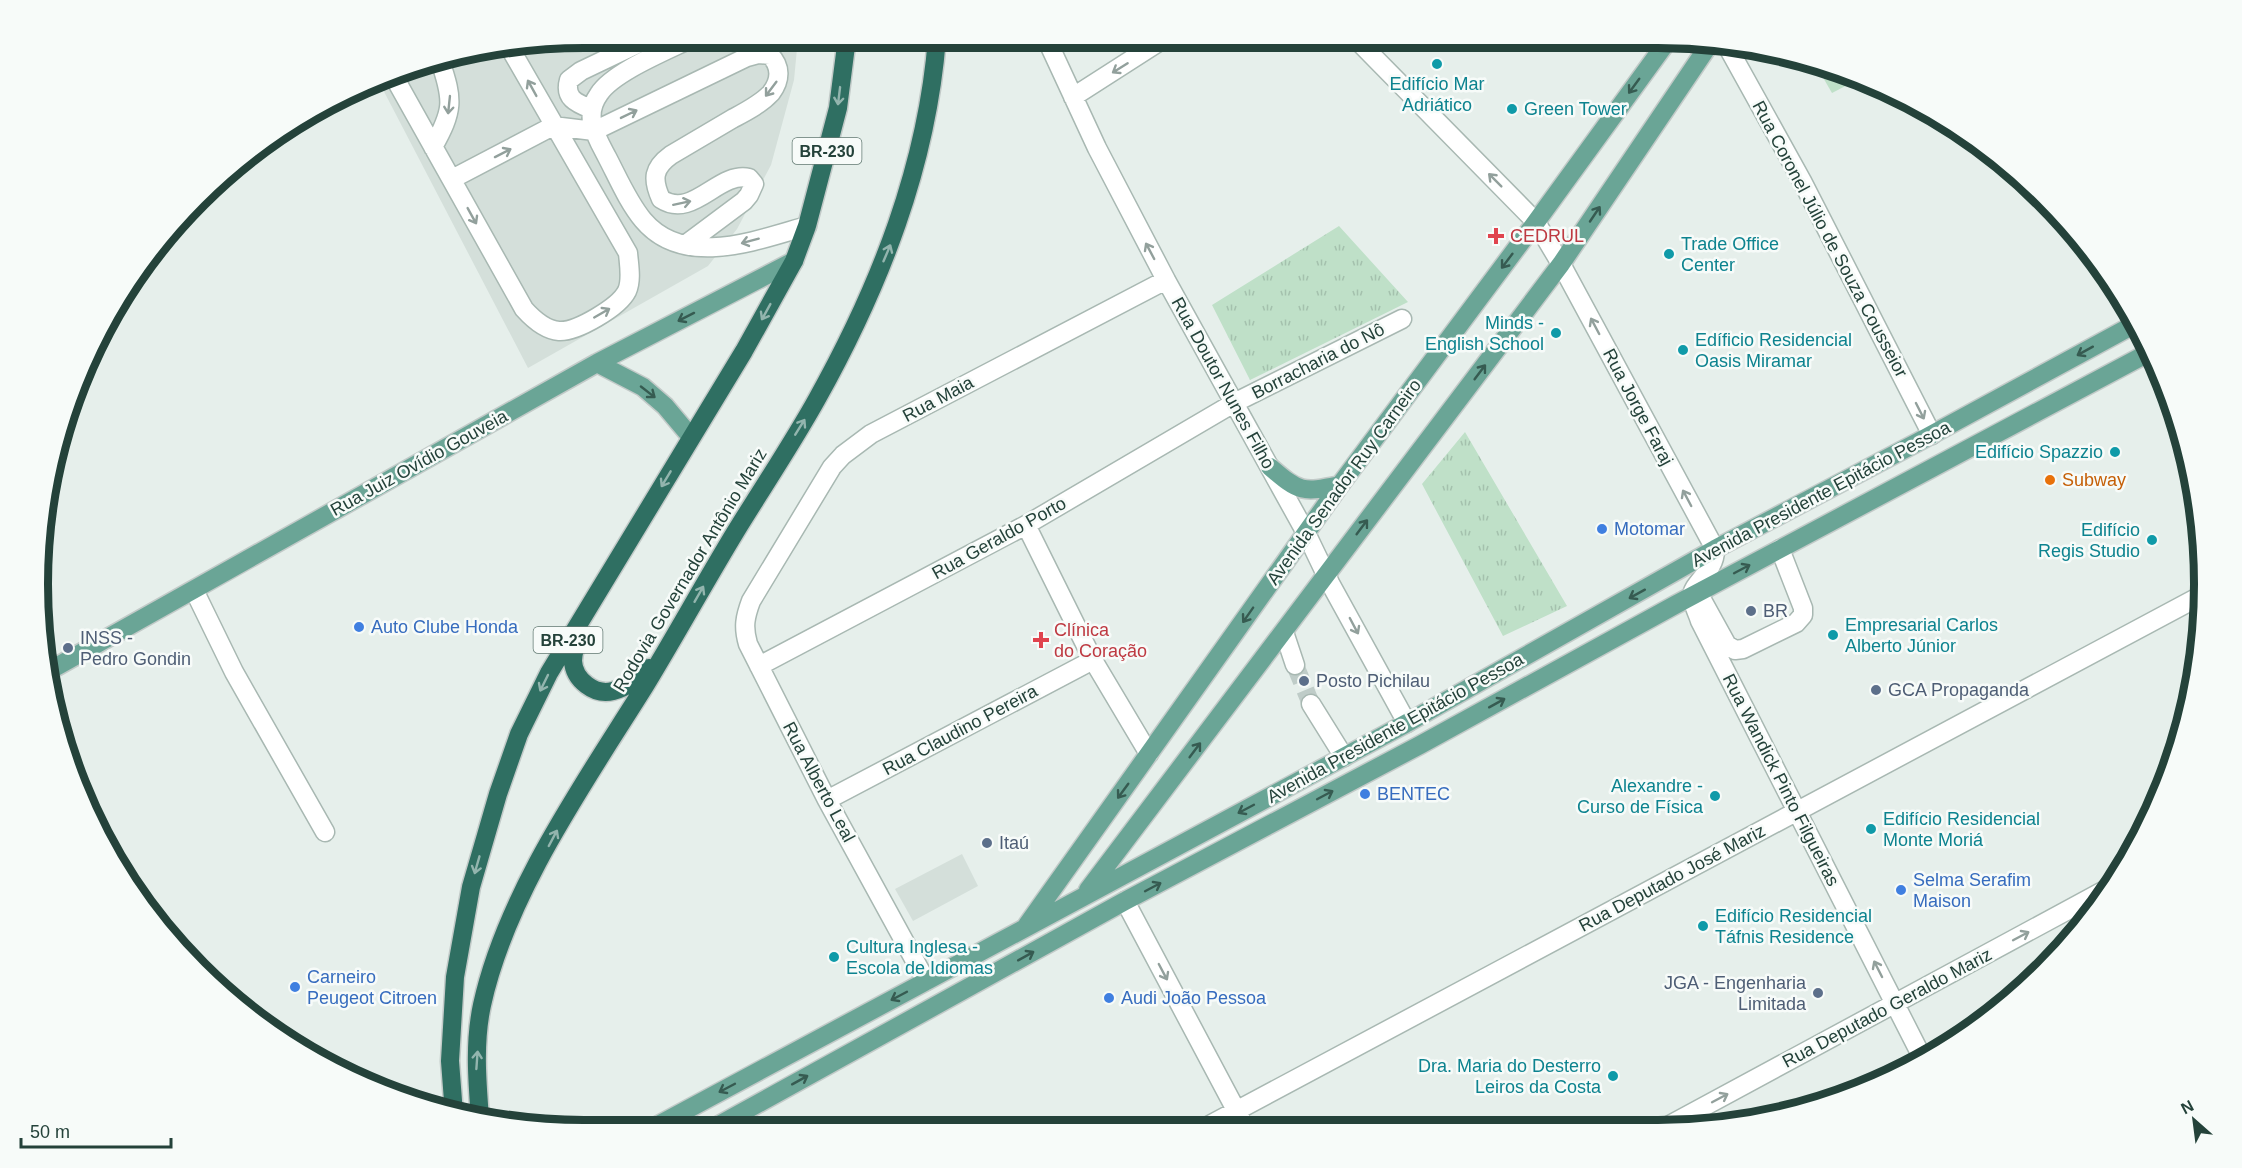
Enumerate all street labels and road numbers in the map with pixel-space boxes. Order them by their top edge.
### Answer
street label: Rua Coronel Júlio de Souza Cousseior [1748,97,1912,381]
road number: BR-230 [792,138,862,164]
street label: Rua Doutor Nunes Filho [1167,294,1279,472]
street label: Borracharia do Nô [1248,319,1388,403]
street label: Rua Jorge Faraj [1599,345,1677,469]
street label: Rua Maia [899,372,978,426]
street label: Avenida Senador Ruy Carneiro [1263,375,1425,589]
street label: Rua Juiz Ovídio Gouveia [327,406,512,520]
street label: Avenida Presidente Epitácio Pessoa [1688,417,1955,571]
street label: Rodovia Governador Antônio Mariz [609,445,771,695]
street label: Rua Geraldo Porto [929,493,1069,583]
road number: BR-230 [534,627,602,653]
street label: Avenida Presidente Epitácio Pessoa [1263,649,1527,807]
street label: Rua Wandick Pinto Filgueiras [1719,671,1843,889]
street label: Rua Claudino Pereira [879,680,1042,779]
street label: Rua Alberto Leal [779,719,859,845]
street label: Rua Deputado José Mariz [1575,820,1769,936]
street label: Rua Deputado Geraldo Mariz [1779,944,1995,1072]

